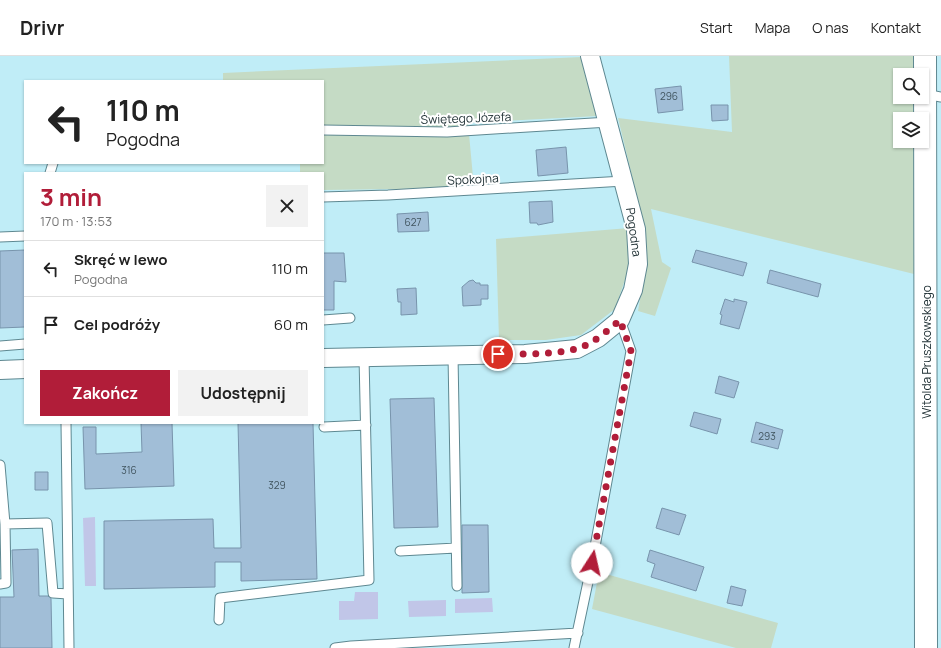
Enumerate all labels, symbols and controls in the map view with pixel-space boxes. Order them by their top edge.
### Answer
text: Drivr [20,15,64,41]
text: Start [700,18,733,37]
text: Mapa [755,18,790,37]
text: O nas [812,18,849,37]
text: Kontakt [871,18,921,37]
map controls [893,68,929,148]
button: search [893,68,929,104]
house number: 296 [660,89,678,103]
text: 110 m [106,91,180,129]
icon: left [40,96,92,148]
street label: Świętego Józefa [420,108,512,128]
button: layers [893,112,929,148]
text: Pogodna [106,127,180,151]
street label: Spokojna [447,169,499,189]
text: 3 min [40,180,102,213]
button: close [266,185,308,227]
street label: Pogodna [622,206,646,258]
text: 170 m · 13:53 [40,212,112,230]
house number: 627 [405,215,421,229]
text: Skręć w lewo [74,249,168,270]
icon: left [40,258,62,280]
text: 110 m [271,258,308,279]
text: Pogodna [74,270,128,288]
street label: Witolda Pruszkowskiego [918,285,935,419]
icon: arrive [40,314,62,336]
text: Cel podróży [74,314,160,335]
text: 60 m [274,314,308,335]
pin [481,337,515,371]
icon: arrive [487,343,509,365]
button: Zakończ [40,370,170,416]
button: Udostępnij [178,370,308,416]
house number: 293 [758,429,776,443]
house number: 316 [121,463,137,477]
house number: 329 [268,478,286,492]
position arrow [571,542,613,584]

